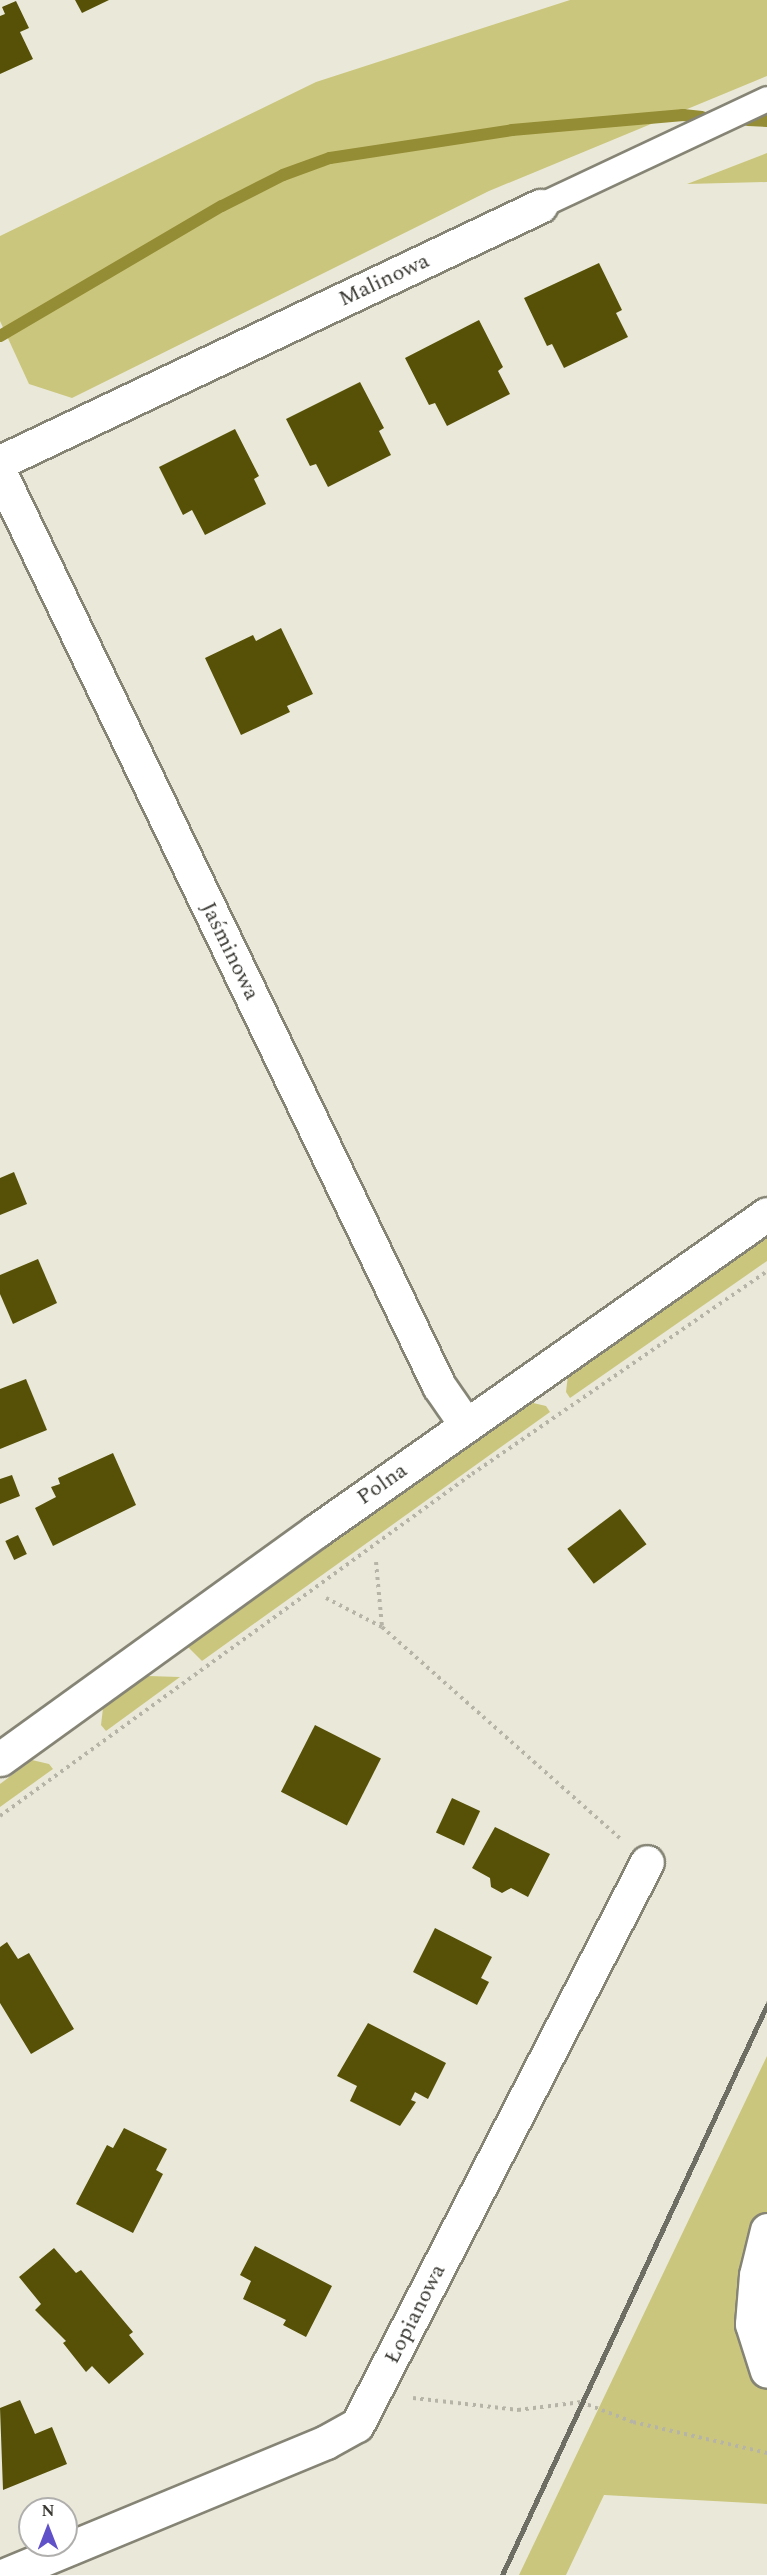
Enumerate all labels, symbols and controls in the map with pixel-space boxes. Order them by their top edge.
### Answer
street label: Malinowa [334,248,434,312]
street label: Jaśminowa [195,898,265,1004]
street label: Polna [352,1457,412,1511]
street label: Łopianowa [379,2260,451,2368]
north arrow [18,2497,78,2557]
text: N [41,2499,55,2523]

